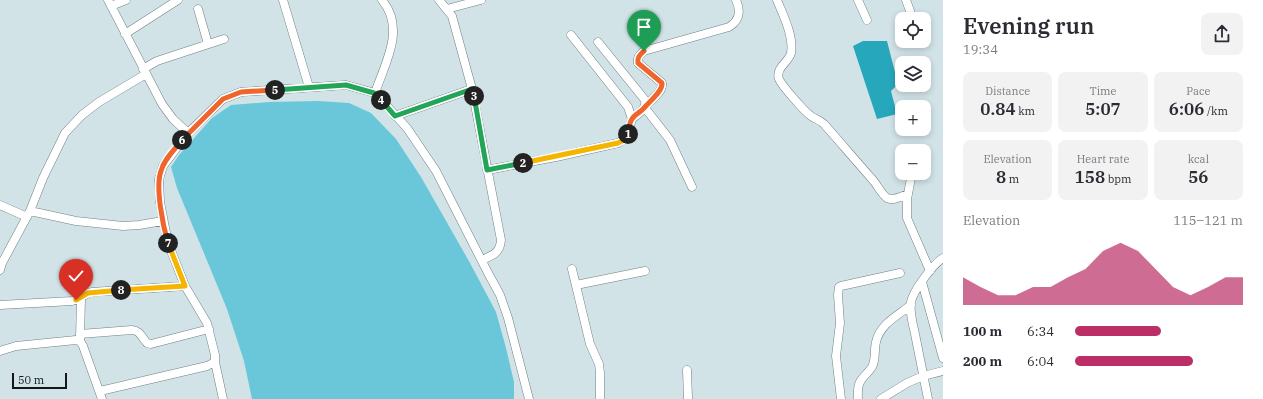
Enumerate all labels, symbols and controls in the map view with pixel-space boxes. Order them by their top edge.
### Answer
pin [627,10,661,51]
text: Evening run [963,11,1094,40]
map controls [895,12,931,180]
button: locate [895,12,931,48]
button: share [1201,13,1243,55]
icon: arrive [633,16,655,38]
text: 19:34 [963,41,998,58]
button: layers [895,56,931,92]
pin: 5 [265,80,285,100]
text: 5 [272,83,278,97]
text: Distance [985,84,1030,98]
text: Time [1089,84,1117,98]
text: Pace [1186,84,1210,98]
pin: 3 [464,86,484,106]
text: 3 [471,89,477,103]
pin: 4 [371,90,391,110]
text: 4 [378,93,384,107]
text: 0.84 [980,98,1016,120]
text: 5:07 [1085,98,1121,120]
text: 6:06 [1169,98,1204,120]
button: + [895,100,931,136]
text: km [1016,104,1035,118]
text: /km [1204,104,1228,118]
pin: 1 [618,124,638,144]
text: 1 [625,127,631,141]
pin: 6 [172,130,192,150]
text: 6 [179,133,185,147]
button: − [895,144,931,180]
text: Elevation [983,152,1032,166]
text: Heart rate [1077,152,1129,166]
text: kcal [1188,152,1209,166]
pin: 2 [513,153,533,173]
text: 2 [520,156,526,170]
text: 8 [996,166,1006,188]
text: 158 [1075,166,1105,188]
text: 56 [1188,166,1209,188]
text: m [1006,172,1019,186]
text: bpm [1105,172,1131,186]
text: Elevation [963,212,1020,229]
text: 115–121 m [1173,212,1243,229]
pin: 7 [158,233,178,253]
text: 7 [165,236,171,250]
pin [59,259,93,300]
icon: check [65,265,87,287]
pin: 8 [111,280,131,300]
text: 8 [118,283,124,297]
text: 100 m [963,323,1002,340]
text: 6:34 [1027,323,1054,340]
text: 200 m [963,353,1002,370]
text: 6:04 [1027,353,1054,370]
scale bar [12,371,67,390]
text: 50 m [18,373,44,387]

